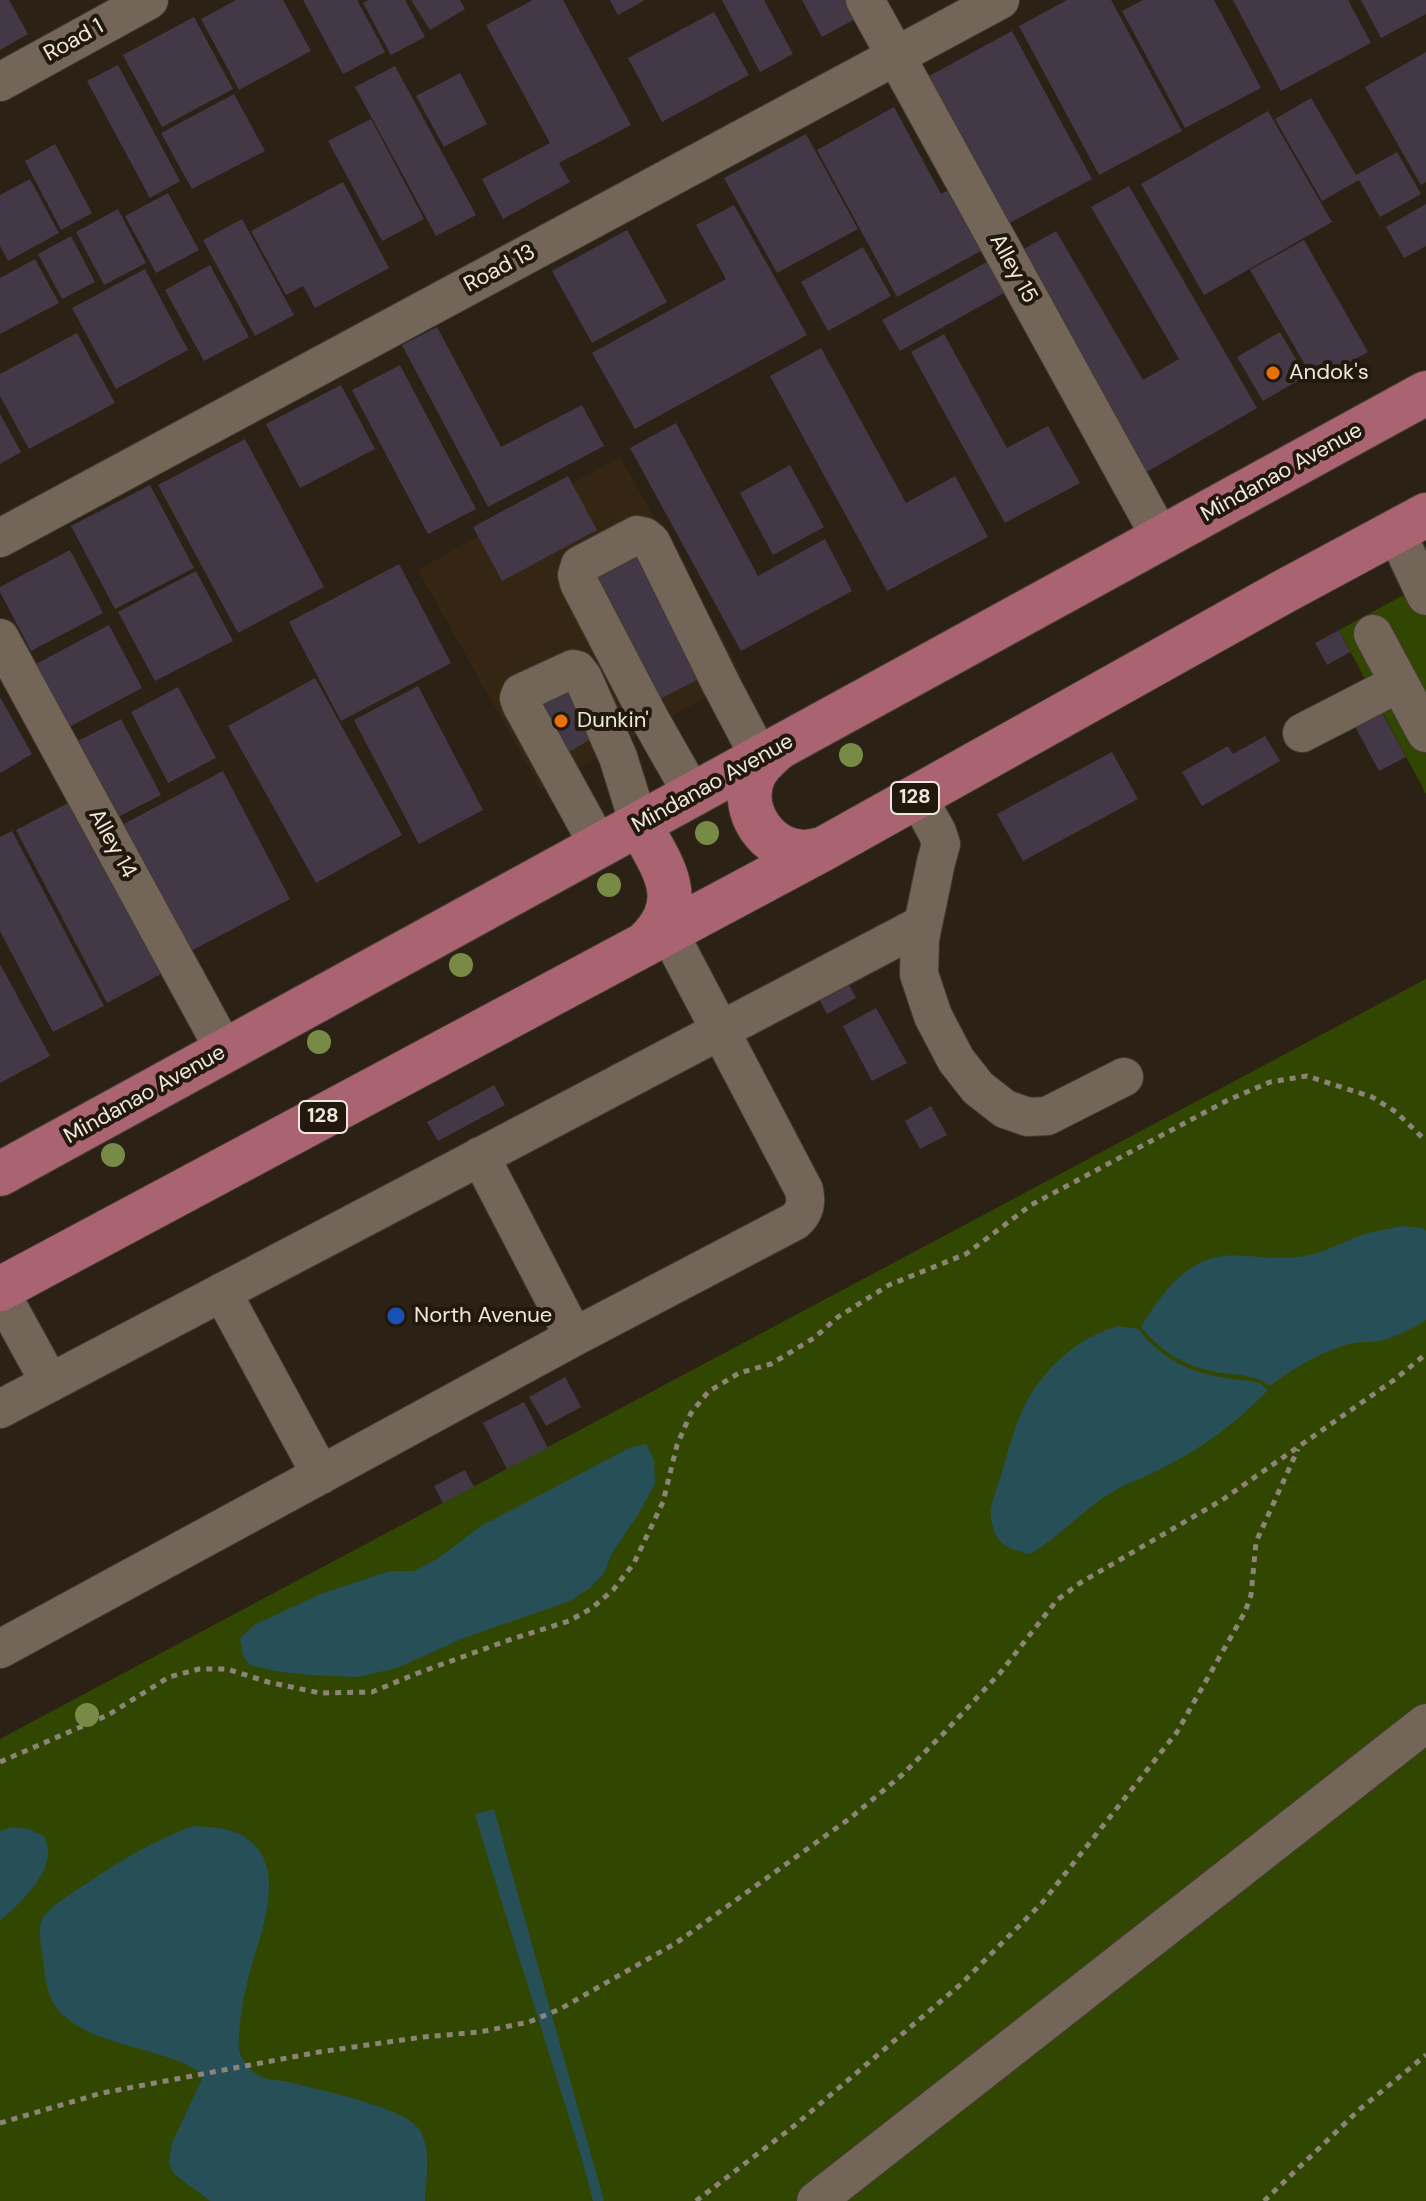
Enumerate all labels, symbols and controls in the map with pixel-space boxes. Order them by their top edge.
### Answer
street label: Road 1 [40,14,108,68]
street label: Alley 15 [983,230,1043,308]
street label: Road 13 [460,239,540,299]
place label: Andok's [1289,360,1369,386]
marker: Andok's [1264,364,1282,382]
street label: Mindanao Avenue [1197,418,1367,528]
place label: Dunkin' [577,708,649,734]
marker: Dunkin' [552,712,570,730]
street label: Mindanao Avenue [628,729,798,839]
road number: 128 [891,782,939,814]
street label: Alley 14 [82,805,142,883]
street label: Mindanao Avenue [60,1040,230,1150]
road number: 128 [299,1101,347,1133]
place label: North Avenue [414,1303,552,1329]
marker: North Avenue [385,1305,407,1327]

